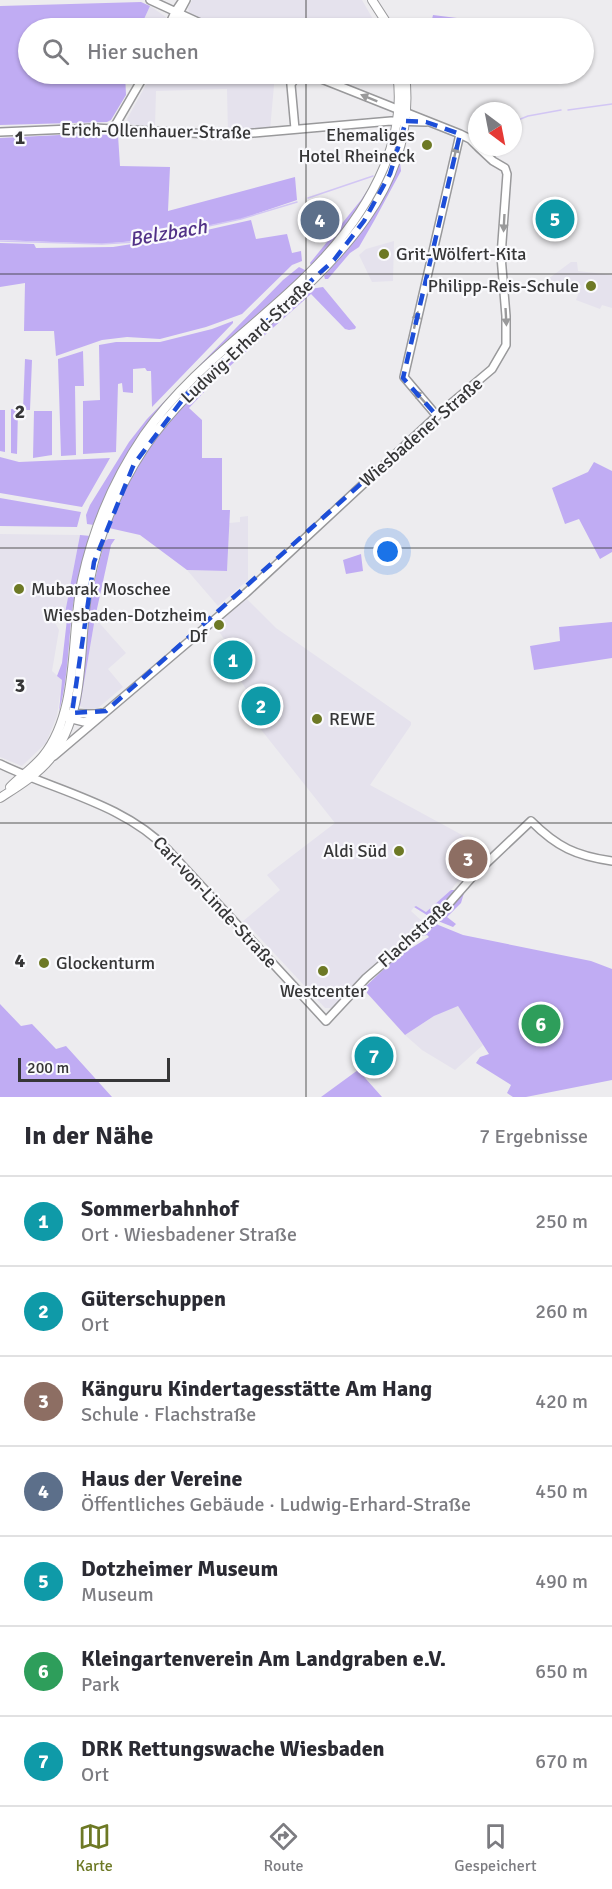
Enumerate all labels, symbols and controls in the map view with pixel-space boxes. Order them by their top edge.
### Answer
search box [18,18,594,84]
icon: search [39,35,72,68]
text: Hier suchen [87,38,199,65]
one-way arrow [359,93,377,103]
north arrow [468,102,522,156]
street label: Erich-Ollenhauer-Straße [61,118,251,144]
place label: Ehemaliges Hotel Rheineck [298,124,415,167]
text: 1 [15,125,26,150]
marker: Ehemaliges Hotel Rheineck [420,138,434,152]
one-way arrow [451,145,461,164]
pin: 5 [536,196,574,242]
pin: 4 [300,198,340,242]
one-way arrow [500,213,509,232]
water label: Belzbach [127,214,210,252]
place label: Grit-Wölfert-Kita [396,243,527,265]
marker: Grit-Wölfert-Kita [377,247,391,261]
street label: Ludwig-Erhard-Straße [176,274,318,408]
place label: Philipp-Reis-Schule [428,275,579,297]
marker: Philipp-Reis-Schule [584,279,598,293]
one-way arrow [501,308,511,327]
one-way arrow [411,311,421,329]
street label: Wiesbadener Straße [355,373,487,491]
one-way arrow [413,389,427,404]
text: 2 [15,399,25,424]
your location [373,537,402,566]
place label: Mubarak Moschee [31,578,171,600]
marker: Mubarak Moschee [12,582,26,596]
place label: Wiesbaden-Dotzheim Df [43,604,208,647]
marker: Wiesbaden-Dotzheim Df [212,618,226,632]
pin: 1 [214,638,252,682]
text: 3 [15,673,25,698]
pin: 2 [242,684,280,728]
place label: REWE [329,708,376,730]
marker: REWE [310,712,324,726]
street label: Carl-von-Linde-Straße [148,832,282,972]
pin: 3 [448,836,488,882]
place label: Aldi Süd [323,840,387,862]
marker: Aldi Süd [392,844,406,858]
street label: Flachstraße [373,894,457,972]
text: 4 [15,948,26,973]
place label: Glockenturm [56,952,155,974]
marker: Glockenturm [37,956,51,970]
marker: Westcenter [316,964,330,978]
place label: Westcenter [280,980,367,1002]
pin: 6 [522,1002,560,1046]
pin: 7 [354,1034,394,1078]
scale bar [18,1055,170,1082]
text: 200 m [27,1058,69,1078]
text: In der Nähe [24,1120,154,1152]
text: 7 Ergebnisse [479,1124,588,1149]
text: Sommerbahnhof [81,1195,238,1222]
text: 1 [38,1209,49,1234]
text: 250 m [535,1209,588,1234]
text: Ort · Wiesbadener Straße [81,1222,297,1247]
text: Güterschuppen [81,1285,226,1312]
text: 2 [38,1299,49,1324]
text: 260 m [535,1299,588,1324]
text: Ort [81,1312,109,1337]
text: Känguru Kindertagesstätte Am Hang [81,1375,432,1402]
text: 3 [38,1389,49,1414]
text: 420 m [535,1389,588,1414]
text: Schule · Flachstraße [81,1402,256,1427]
text: Haus der Vereine [81,1465,242,1492]
text: 4 [38,1479,49,1504]
text: 450 m [535,1479,588,1504]
text: Öffentliches Gebäude · Ludwig-Erhard-Straße [81,1492,471,1517]
text: Dotzheimer Museum [81,1555,278,1582]
text: 5 [38,1569,49,1594]
text: 490 m [535,1569,588,1594]
text: Museum [81,1582,154,1607]
text: Kleingartenverein Am Landgraben e.V. [81,1645,446,1672]
text: 6 [38,1659,49,1684]
text: 650 m [535,1659,588,1684]
text: Park [81,1672,119,1697]
text: DRK Rettungswache Wiesbaden [81,1735,385,1762]
text: 7 [38,1749,49,1774]
text: 670 m [535,1749,588,1774]
text: Ort [81,1762,109,1787]
tab: Karte [75,1820,113,1876]
tab: Route [264,1820,304,1876]
tab: Gespeichert [454,1820,537,1876]

